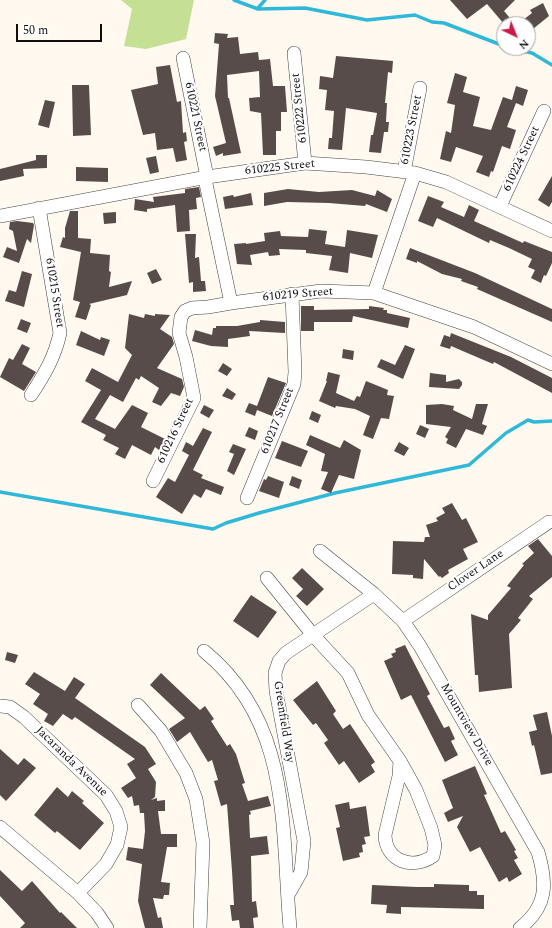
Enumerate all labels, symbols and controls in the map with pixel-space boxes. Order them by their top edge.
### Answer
scale bar [18,16,104,42]
north arrow [496,16,536,56]
text: 50 m [23,21,48,40]
text: N [515,35,533,54]
street label: 610222 Street [289,72,311,144]
street label: 610221 Street [181,81,209,153]
street label: 610223 Street [398,94,426,166]
street label: 610224 Street [501,124,543,194]
street label: 610225 Street [244,157,316,179]
street label: 610215 Street [41,257,67,329]
street label: 610219 Street [262,285,334,305]
street label: 610217 Street [258,386,298,456]
street label: 610216 Street [155,396,197,466]
street label: Clover Lane [445,547,507,595]
street label: Greenfield Way [269,680,297,764]
street label: Mountview Drive [437,681,495,769]
street label: Jacaranda Avenue [32,724,110,800]

